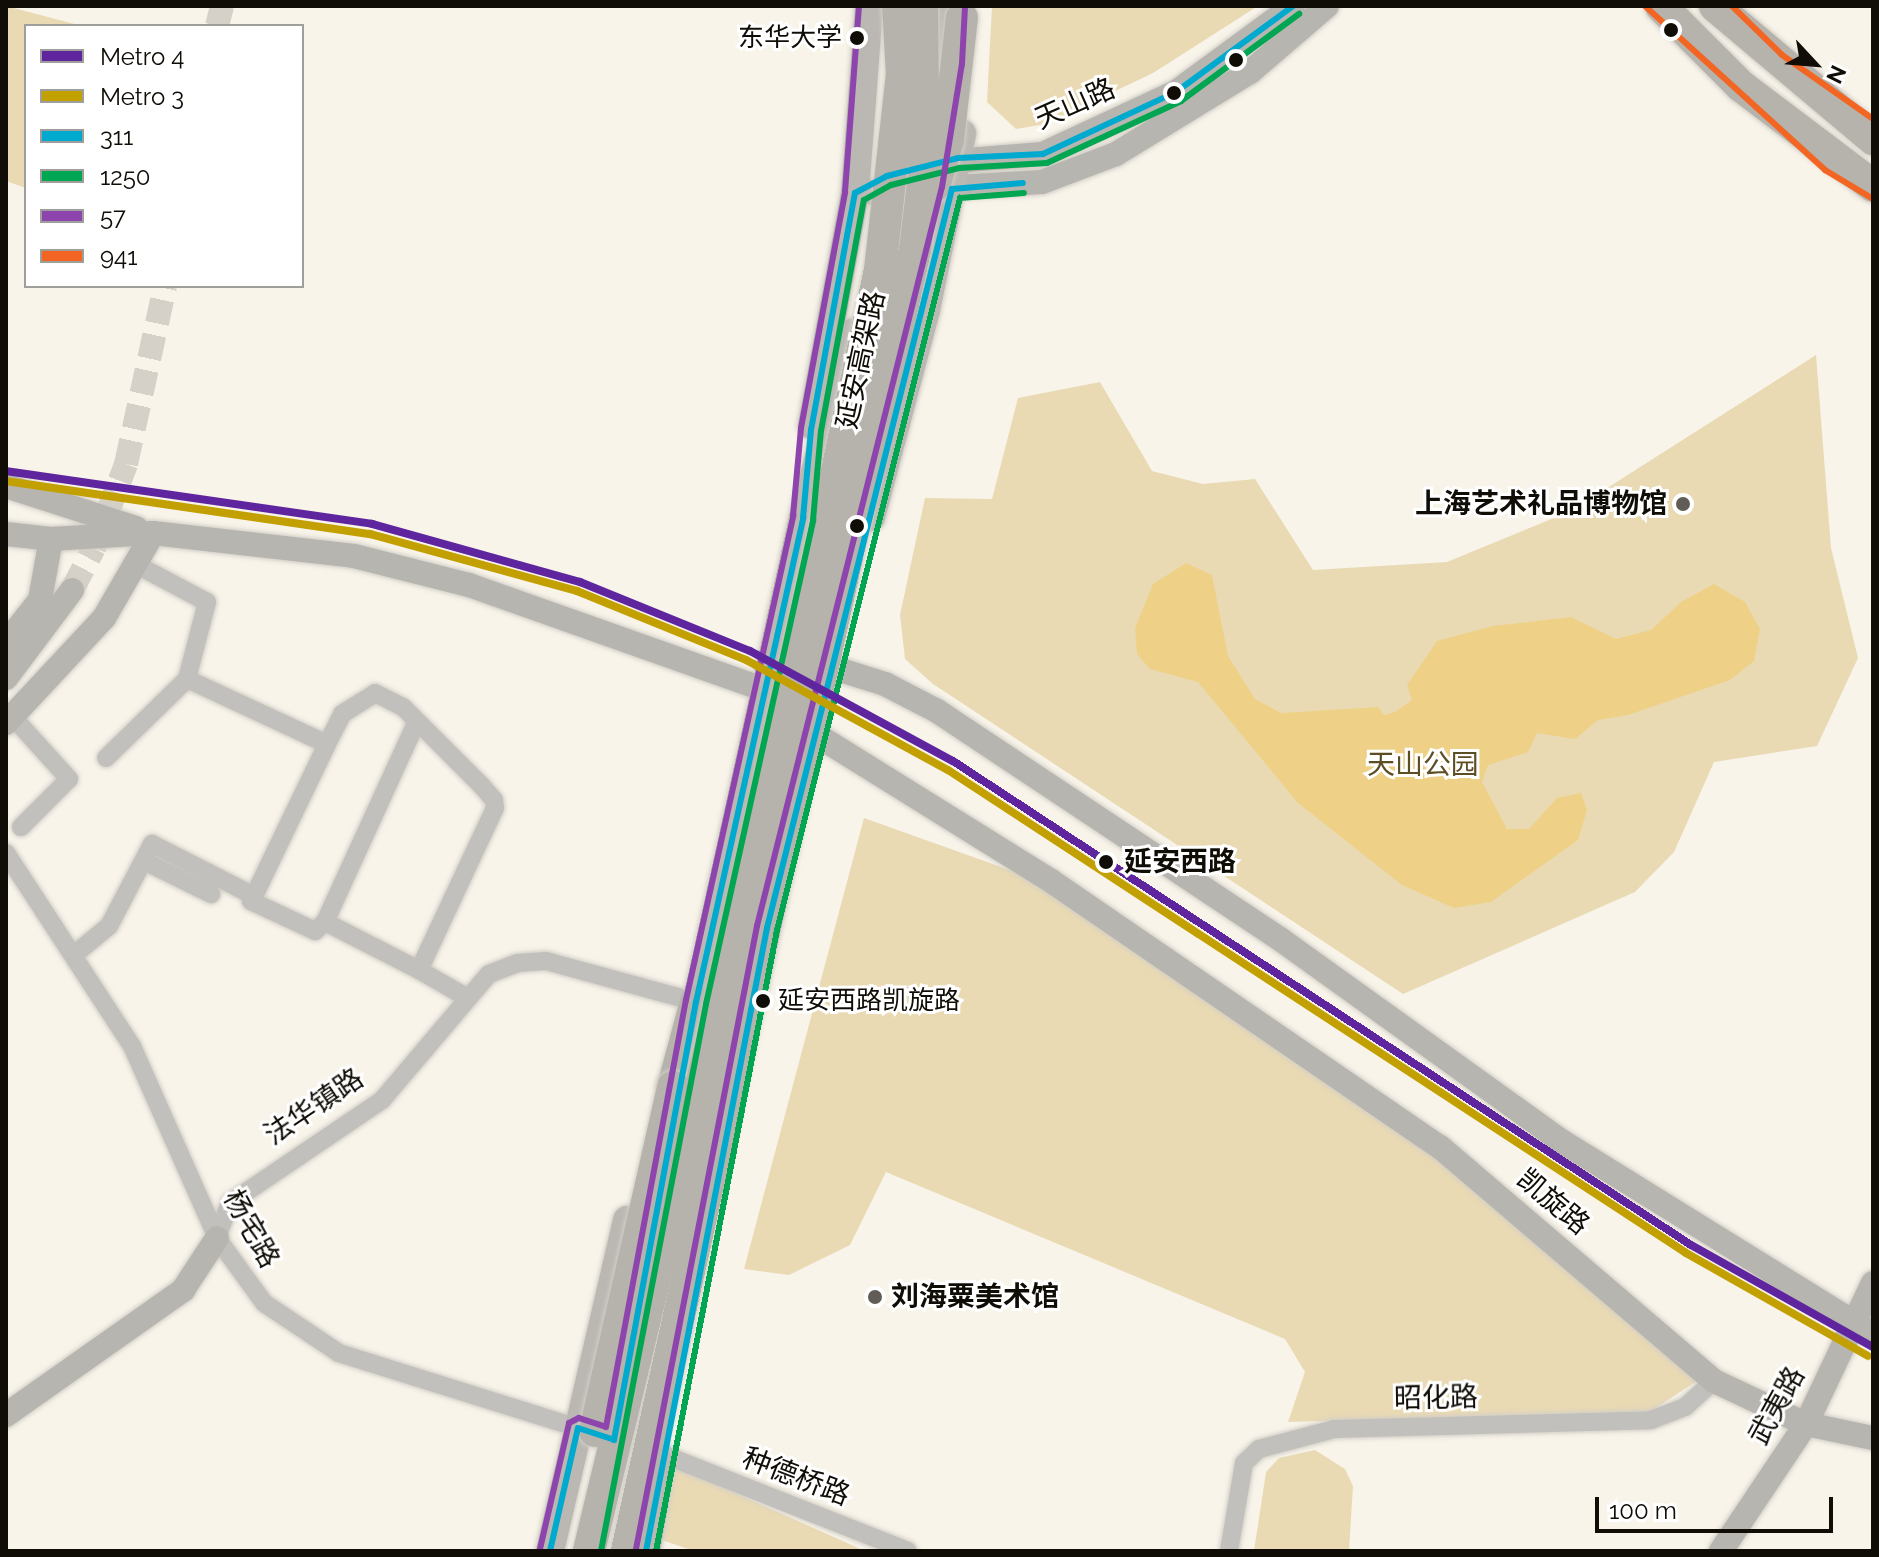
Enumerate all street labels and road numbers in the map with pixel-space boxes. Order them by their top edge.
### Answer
street label: 天山路 [1030,72,1120,136]
street label: 延安高架路 [830,288,892,432]
street label: 法华镇路 [258,1062,370,1152]
street label: 凯旋路 [1510,1162,1596,1242]
street label: 杨宅路 [216,1184,286,1274]
street label: 武夷路 [1742,1361,1812,1451]
street label: 昭化路 [1394,1380,1478,1416]
street label: 种德桥路 [738,1441,854,1513]

